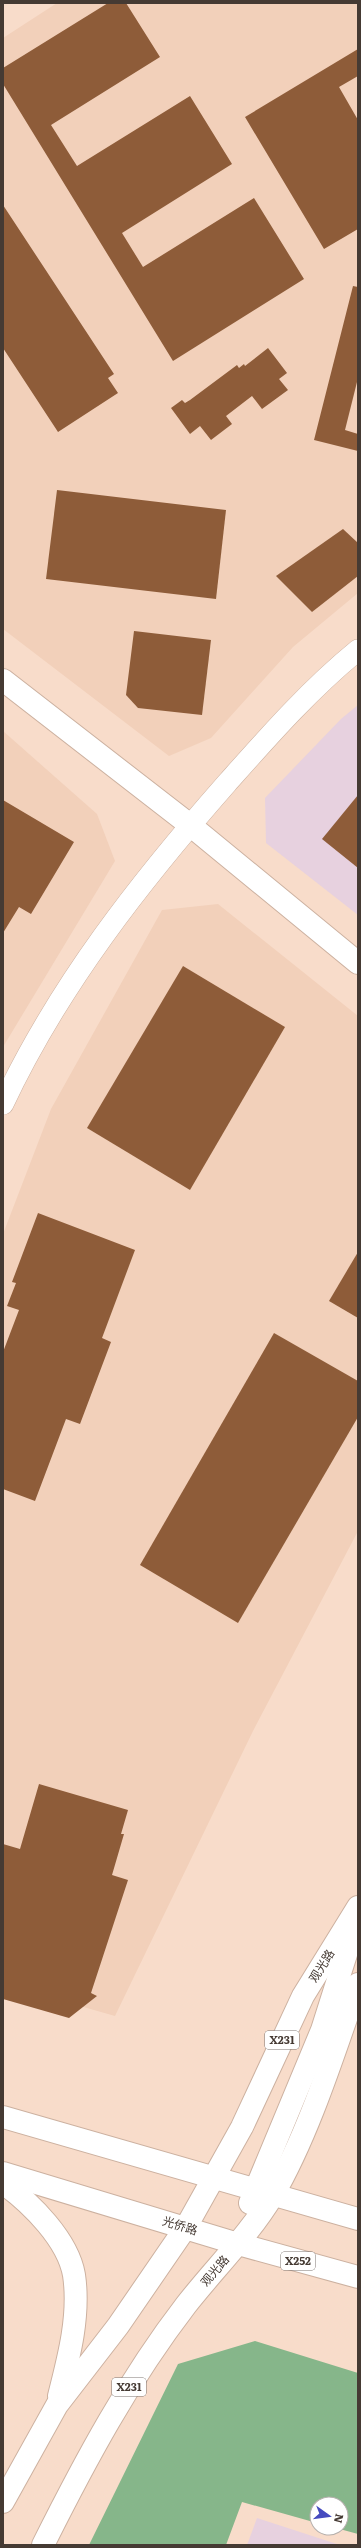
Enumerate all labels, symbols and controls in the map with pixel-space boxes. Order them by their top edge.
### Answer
street label: 观光路 [304,1945,338,1986]
road number: X231 [265,2031,299,2049]
street label: 光侨路 [160,2211,200,2239]
street label: 观光路 [196,2251,233,2290]
road number: X252 [281,2252,315,2270]
road number: X231 [112,2378,146,2396]
north arrow [309,2496,349,2536]
text: N [331,2512,349,2525]

